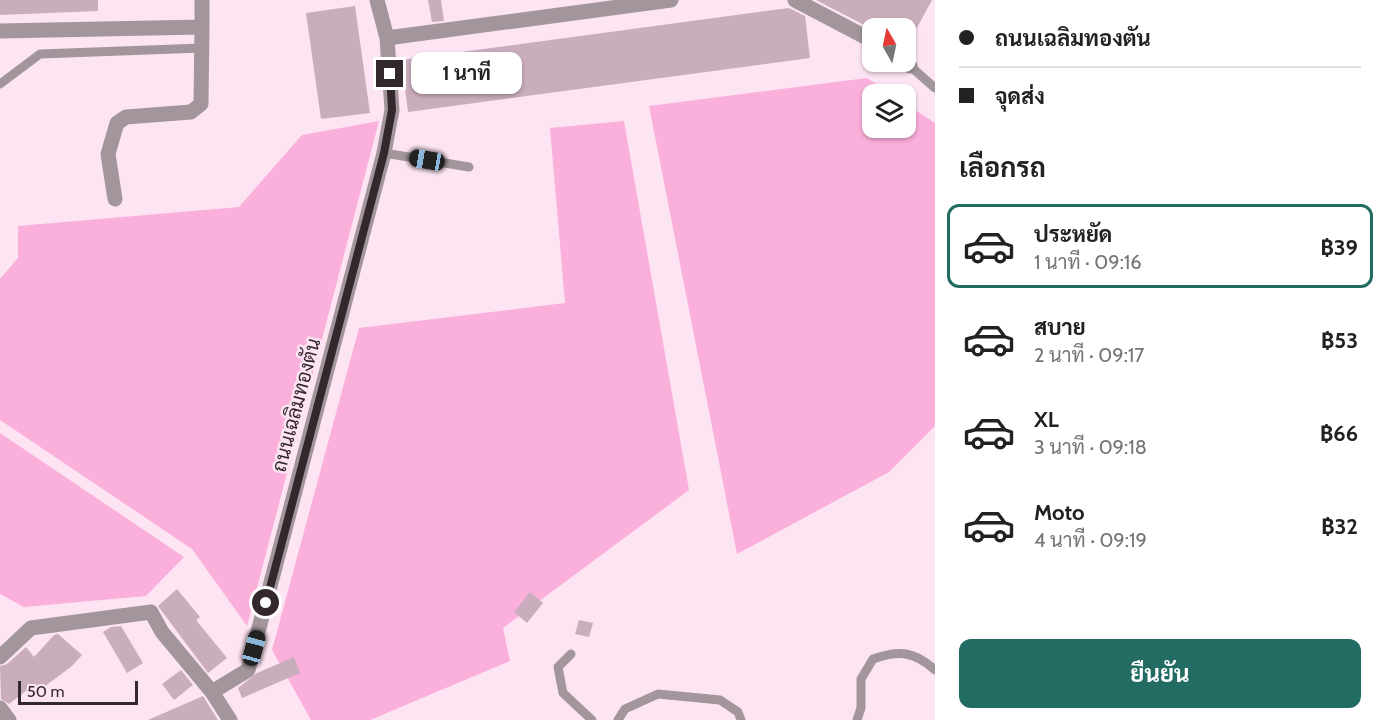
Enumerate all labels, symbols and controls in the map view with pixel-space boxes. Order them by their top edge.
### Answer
north arrow [862,18,916,72]
map controls [862,18,916,138]
text: ถนนเฉลิมทองตัน [995,25,1151,52]
callout: 1 นาที [411,53,522,95]
route end [376,60,403,87]
text: 1 นาที [442,61,491,85]
text: จุดส่ง [995,83,1045,110]
button: layers [862,84,916,138]
car [408,148,446,172]
text: เลือกรถ [959,151,1046,184]
icon: car [962,219,1016,273]
text: ประหยัด [1034,221,1112,248]
text: ฿39 [1321,234,1358,261]
text: 1 นาที · 09:16 [1034,250,1142,274]
icon: car [962,312,1016,366]
text: สบาย [1034,314,1086,341]
text: ฿53 [1321,327,1358,354]
street label: ถนนเฉลิมทองตัน [267,336,325,474]
text: 2 นาที · 09:17 [1034,343,1144,367]
icon: car [962,405,1016,459]
text: XL [1034,406,1059,433]
text: ฿66 [1320,420,1358,447]
text: 3 นาที · 09:18 [1034,435,1147,459]
icon: car [962,498,1016,552]
text: Moto [1034,499,1085,526]
text: ฿32 [1321,513,1358,540]
text: 4 นาที · 09:19 [1034,528,1147,552]
route start [252,589,279,616]
car [241,628,267,668]
button: ยืนยัน [959,639,1361,708]
scale bar [18,678,138,706]
text: 50 m [27,682,64,701]

